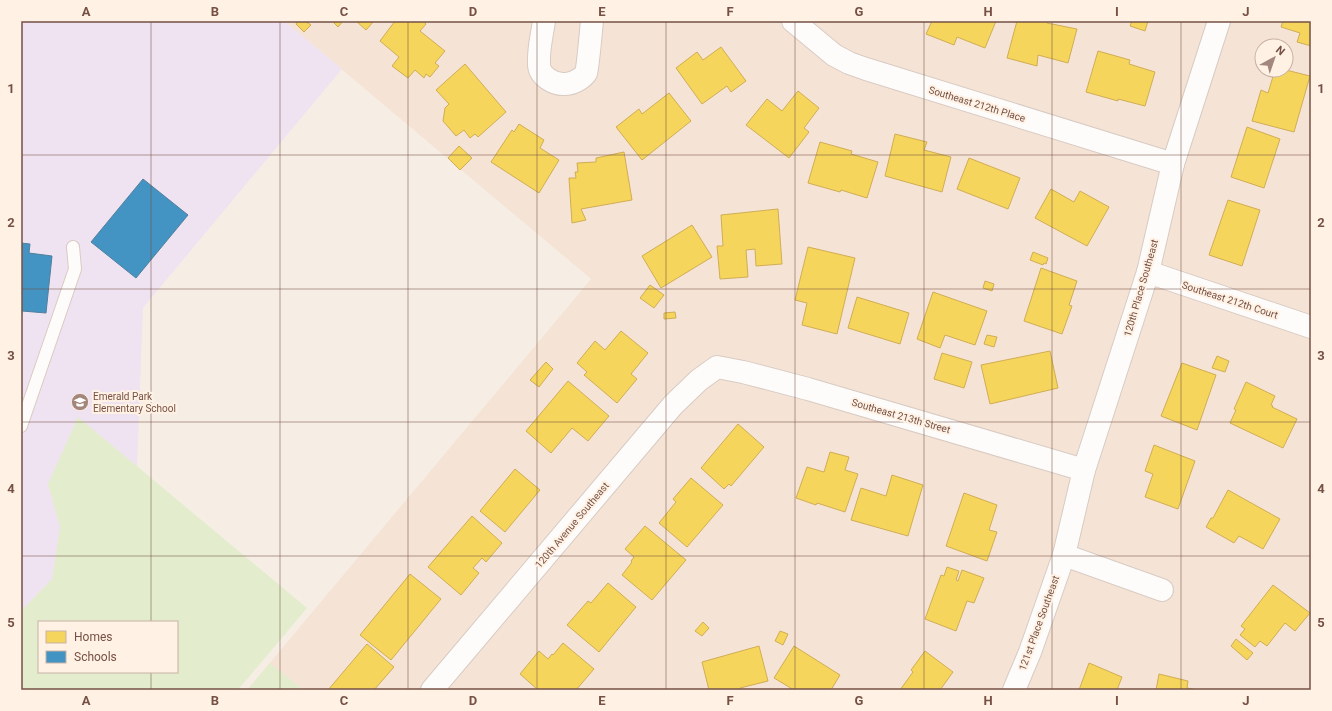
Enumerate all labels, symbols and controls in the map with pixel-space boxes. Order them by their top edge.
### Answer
text: A [82,4,91,19]
text: B [211,4,219,19]
text: C [340,4,349,19]
text: D [469,4,477,19]
text: E [598,4,606,19]
text: F [726,4,734,19]
text: G [855,4,864,19]
text: H [983,4,993,19]
text: I [1115,4,1119,19]
text: J [1242,4,1250,19]
north arrow [1254,38,1294,78]
text: N [1273,43,1287,58]
text: 1 [7,81,15,96]
text: 1 [1317,81,1325,96]
street label: Southeast 212th Place [927,84,1027,124]
text: 2 [7,215,15,230]
text: 2 [1317,215,1325,230]
street label: 120th Place Southeast [1122,238,1160,338]
street label: Southeast 212th Court [1181,279,1279,321]
text: 3 [7,348,15,363]
text: 3 [1317,348,1325,363]
place label: Emerald Park Elementary School [93,391,176,414]
school or university icon: Emerald Park Elementary School [70,392,90,412]
street label: Southeast 213th Street [850,397,952,435]
street label: 120th Avenue Southeast [533,480,611,570]
text: 4 [7,481,15,496]
text: 4 [1317,481,1325,496]
street label: 121st Place Southeast [1017,574,1061,672]
text: 5 [7,615,15,630]
text: 5 [1317,615,1325,630]
legend [38,621,178,673]
text: Homes [74,630,112,644]
text: Schools [74,650,117,664]
text: A [82,693,91,708]
text: B [211,693,219,708]
text: C [340,693,349,708]
text: D [469,693,477,708]
text: E [598,693,606,708]
text: F [726,693,734,708]
text: G [855,693,864,708]
text: H [983,693,993,708]
text: I [1115,693,1119,708]
text: J [1242,693,1250,708]

